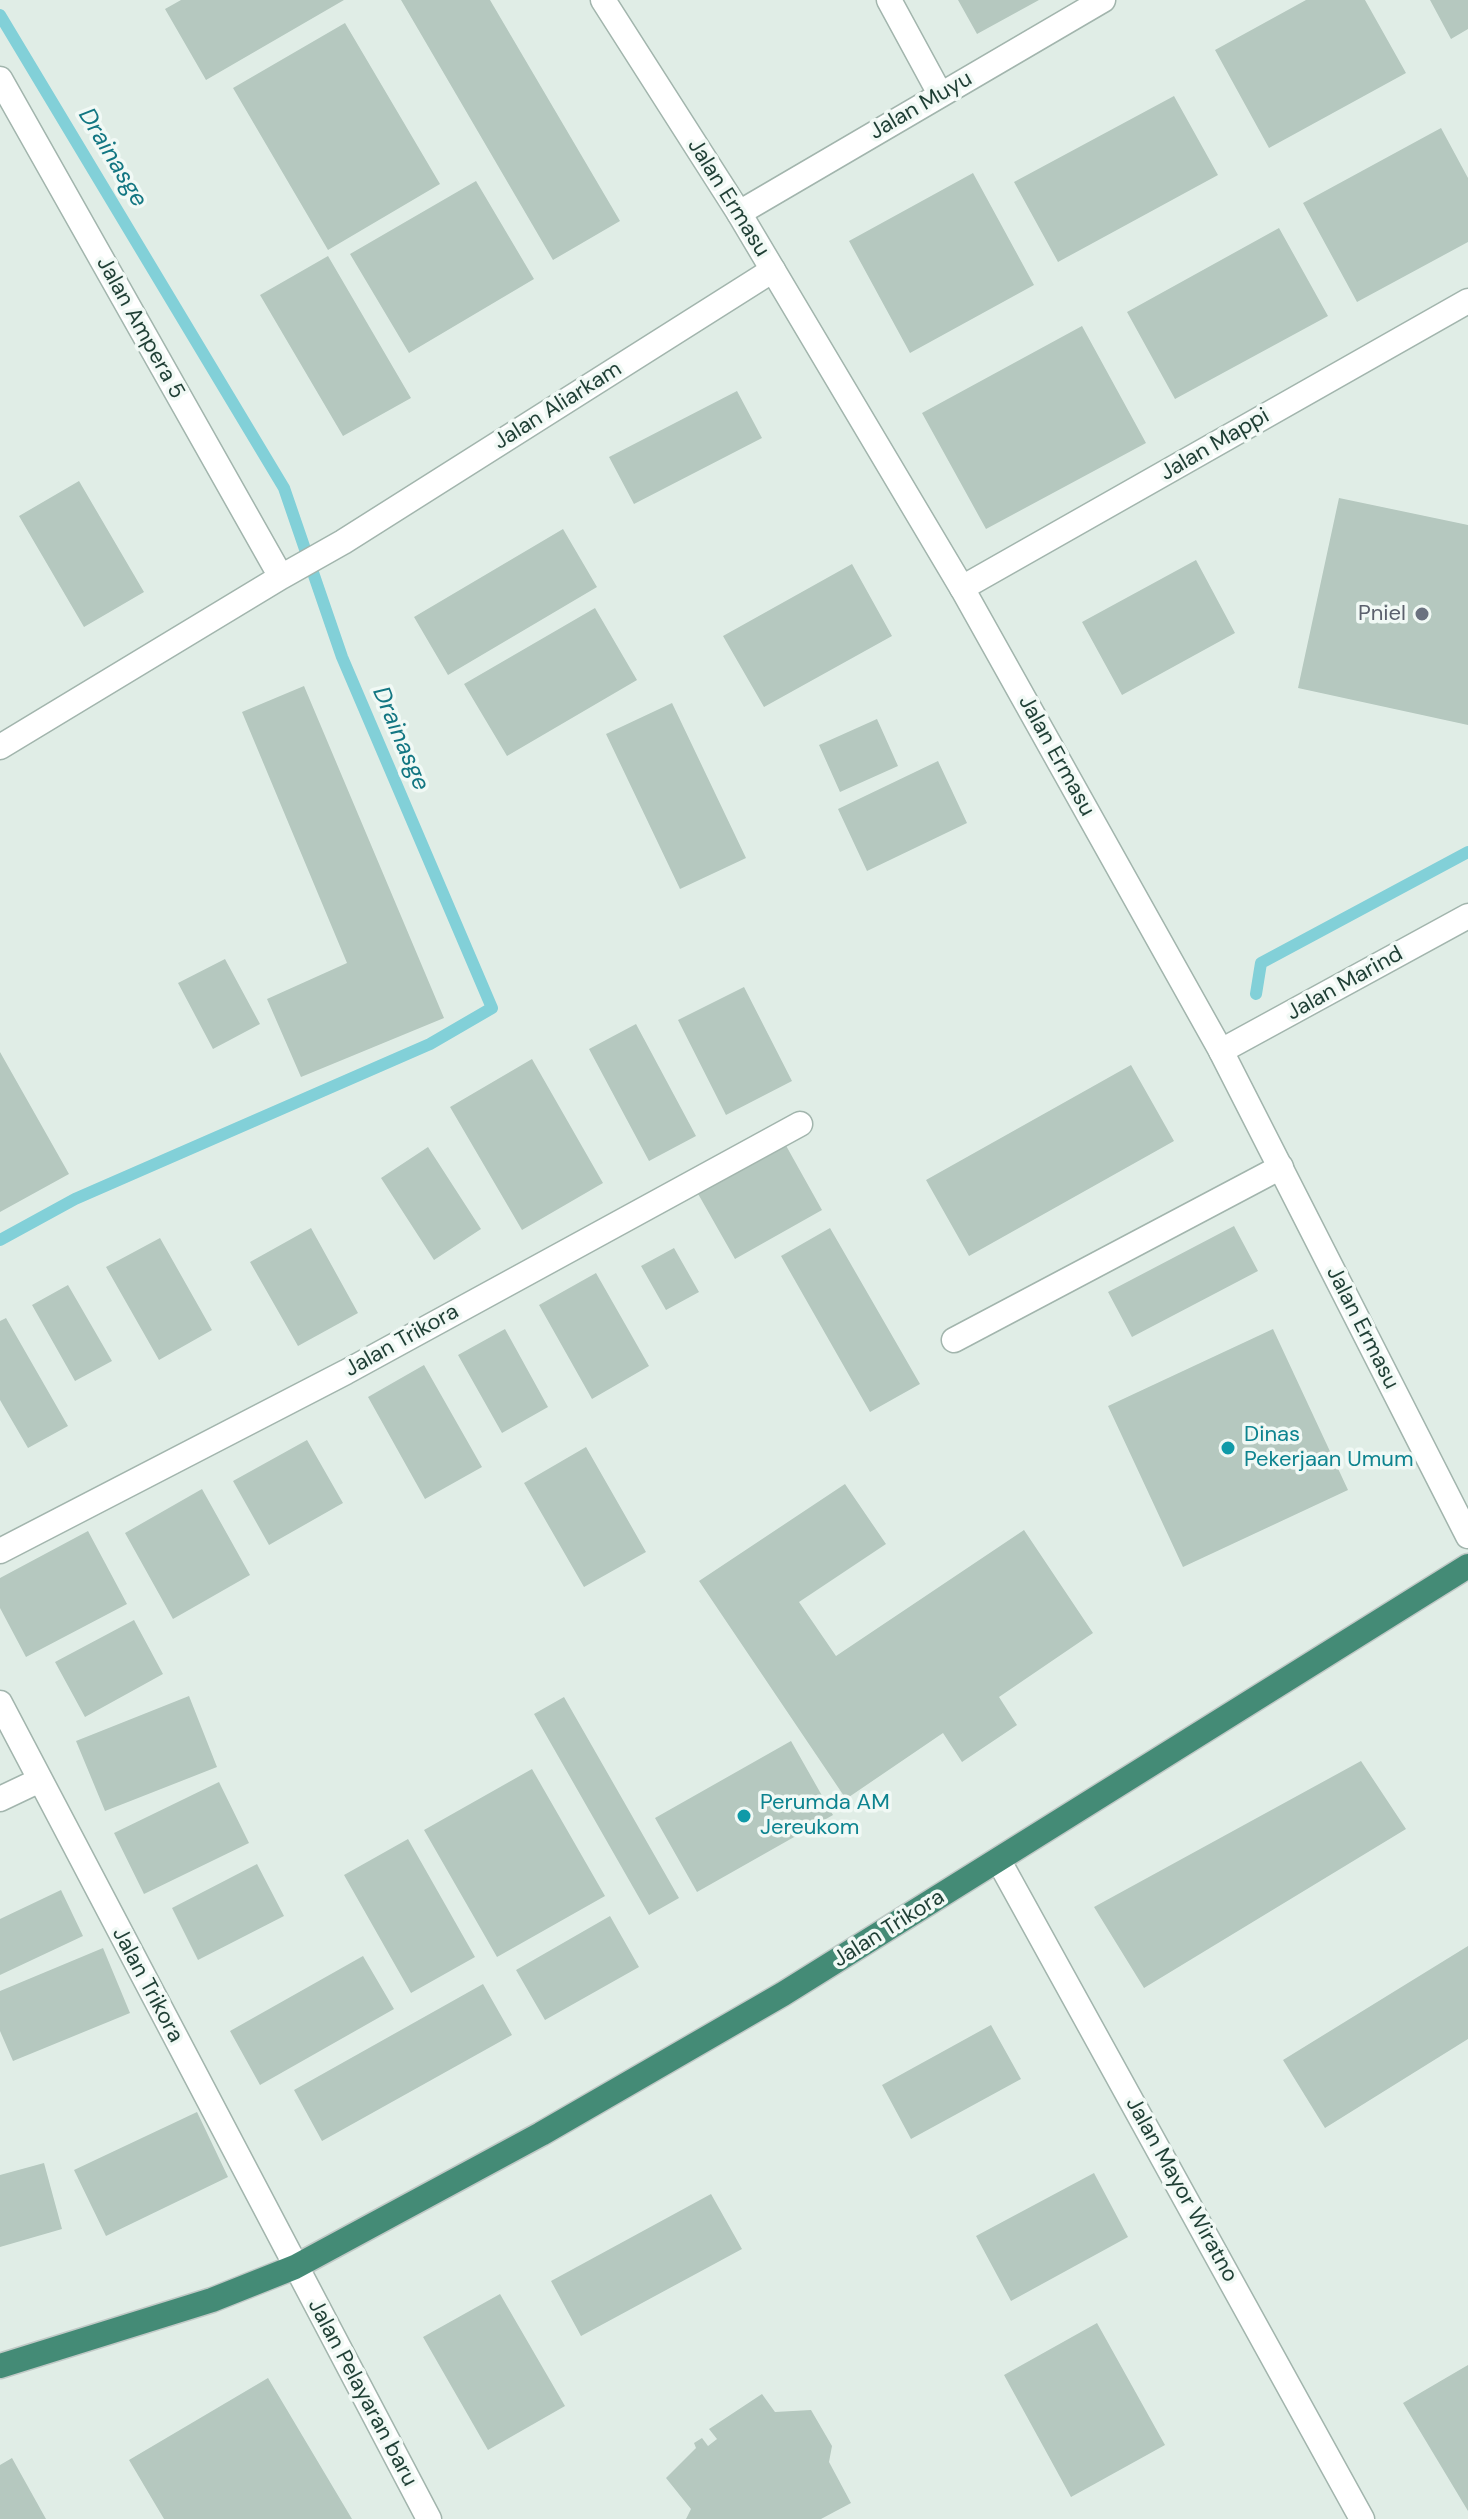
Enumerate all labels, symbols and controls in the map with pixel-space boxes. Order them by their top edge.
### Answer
street label: Jalan Muyu [865,66,977,146]
water label: Drainasge [71,103,153,213]
street label: Jalan Ermasu [681,134,775,262]
street label: Jalan Ampera 5 [90,252,190,404]
street label: Jalan Aliarkam [489,356,627,456]
street label: Jalan Mappi [1156,403,1274,487]
place label: Pniel [1358,601,1406,627]
marker: Pniel [1413,605,1431,623]
water label: Drainasge [365,683,435,795]
street label: Jalan Ermasu [1012,691,1100,821]
street label: Jalan Marind [1282,941,1408,1027]
street label: Jalan Ermasu [1320,1262,1404,1394]
street label: Jalan Trikora [340,1299,464,1383]
place label: Dinas Pekerjaan Umum [1244,1422,1414,1474]
marker: Dinas Pekerjaan Umum [1219,1439,1237,1457]
place label: Perumda AM Jereukom [760,1790,890,1842]
marker: Perumda AM Jereukom [735,1807,753,1825]
street label: Jalan Trikora [828,1884,950,1974]
street label: Jalan Trikora [106,1923,188,2047]
street label: Jalan Mayor Wiratno [1119,2093,1243,2287]
street label: Jalan Pelayaran baru [301,2295,423,2491]

